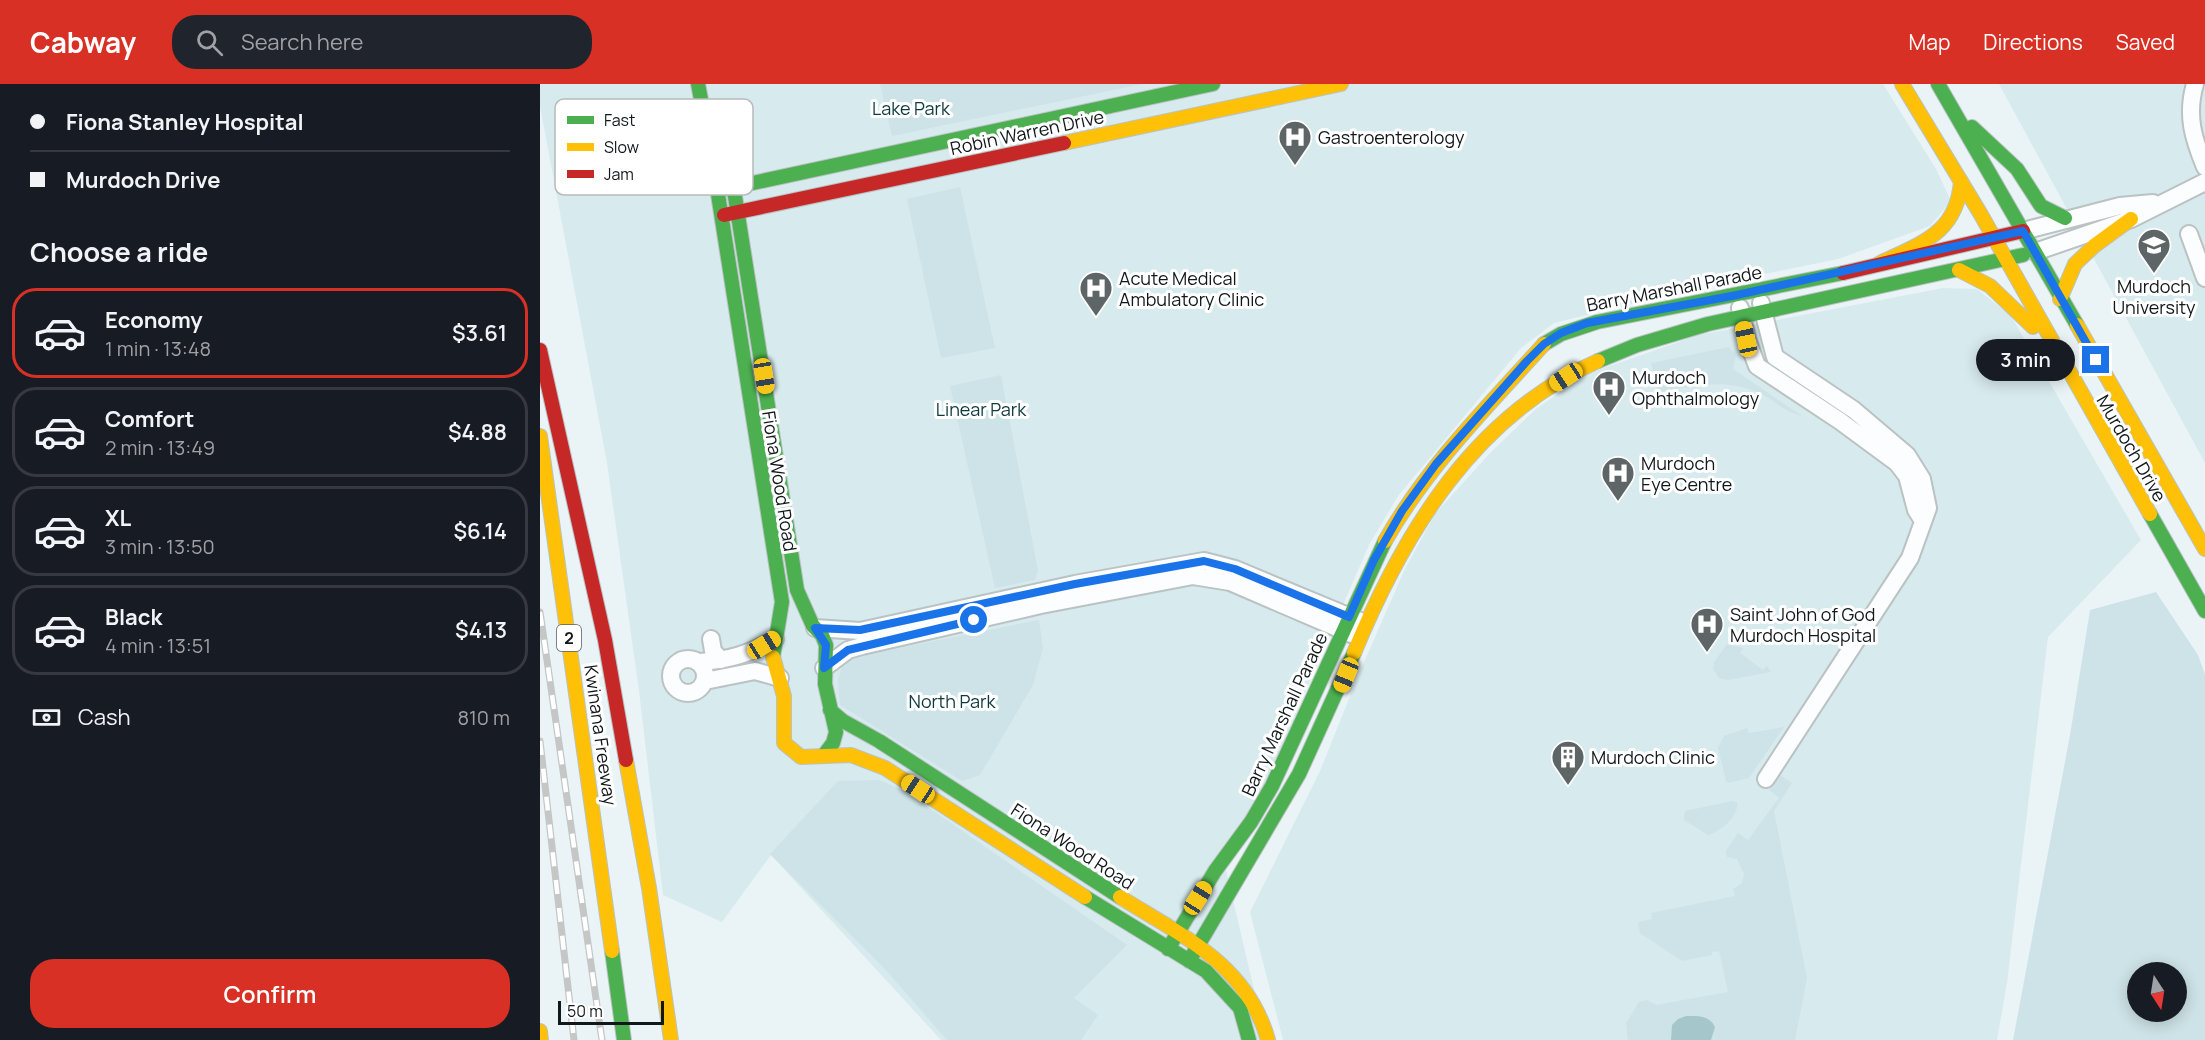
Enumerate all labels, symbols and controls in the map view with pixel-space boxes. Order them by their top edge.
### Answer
search box [172,15,592,69]
text: Cabway [30,23,136,61]
icon: search [193,26,226,59]
text: Search here [241,27,363,57]
text: Map [1909,28,1950,56]
text: Directions [1983,28,2083,56]
text: Saved [2116,28,2175,56]
park label: Lake Park [872,96,951,120]
legend [555,99,753,195]
street label: Robin Warren Drive [948,104,1106,160]
text: Fiona Stanley Hospital [66,107,304,137]
text: Fast [604,109,635,131]
hospital icon: Gastroenterology [1277,119,1313,166]
place label: Gastroenterology [1318,125,1465,149]
text: Slow [604,136,639,158]
text: Jam [604,163,634,185]
text: Murdoch Drive [66,165,220,195]
school or university icon: Murdoch University [2136,227,2172,274]
text: Choose a ride [30,233,208,270]
street label: Barry Marshall Parade [1584,259,1764,317]
place label: Acute Medical Ambulatory Clinic [1119,266,1264,311]
hospital icon: Acute Medical Ambulatory Clinic [1078,270,1114,317]
place label: Murdoch University [2112,274,2196,319]
text: Economy [105,305,203,335]
icon: car [33,306,87,360]
text: $3.61 [452,318,507,348]
car [1733,320,1759,358]
text: 1 min · 13:48 [105,335,211,362]
callout: 3 min [1976,339,2075,381]
text: 3 min [2000,346,2051,373]
route end [2082,346,2109,373]
car [752,357,776,395]
car [1546,360,1586,394]
place label: Murdoch Ophthalmology [1632,365,1760,410]
hospital icon: Murdoch Ophthalmology [1591,369,1627,416]
street label: Murdoch Drive [2092,390,2172,506]
park label: Linear Park [936,397,1027,421]
text: Comfort [105,404,194,434]
icon: car [33,405,87,459]
street label: Fiona Wood Road [757,409,803,553]
text: $4.88 [448,417,507,447]
text: 2 min · 13:49 [105,434,215,461]
place label: Murdoch Eye Centre [1641,451,1732,496]
hospital icon: Murdoch Eye Centre [1600,455,1636,502]
text: XL [105,503,131,533]
icon: car [33,504,87,558]
text: $6.14 [454,516,507,546]
text: 3 min · 13:50 [105,533,215,560]
text: Black [105,602,162,632]
place label: Saint John of God Murdoch Hospital [1730,602,1876,647]
icon: car [33,603,87,657]
route start [960,606,987,633]
hospital icon: Saint John of God Murdoch Hospital [1689,606,1725,653]
text: $4.13 [455,615,507,645]
road number: 2 [557,625,581,651]
car [744,628,784,662]
street label: Barry Marshall Parade [1235,628,1333,800]
text: 4 min · 13:51 [105,632,211,659]
car [1331,655,1361,695]
street label: Kwinana Freeway [579,663,623,807]
park label: North Park [909,689,996,713]
icon: cash [30,701,63,734]
text: Cash [78,702,131,732]
text: 810 m [457,704,510,731]
building icon: Murdoch Clinic [1550,739,1586,786]
place label: Murdoch Clinic [1591,745,1715,769]
car [898,772,938,806]
street label: Fiona Wood Road [1007,797,1139,895]
car [1181,878,1215,918]
button: Confirm [30,959,510,1028]
north arrow [2127,962,2187,1022]
map controls [2127,962,2187,1022]
scale bar [558,998,664,1026]
text: 50 m [567,1000,603,1022]

